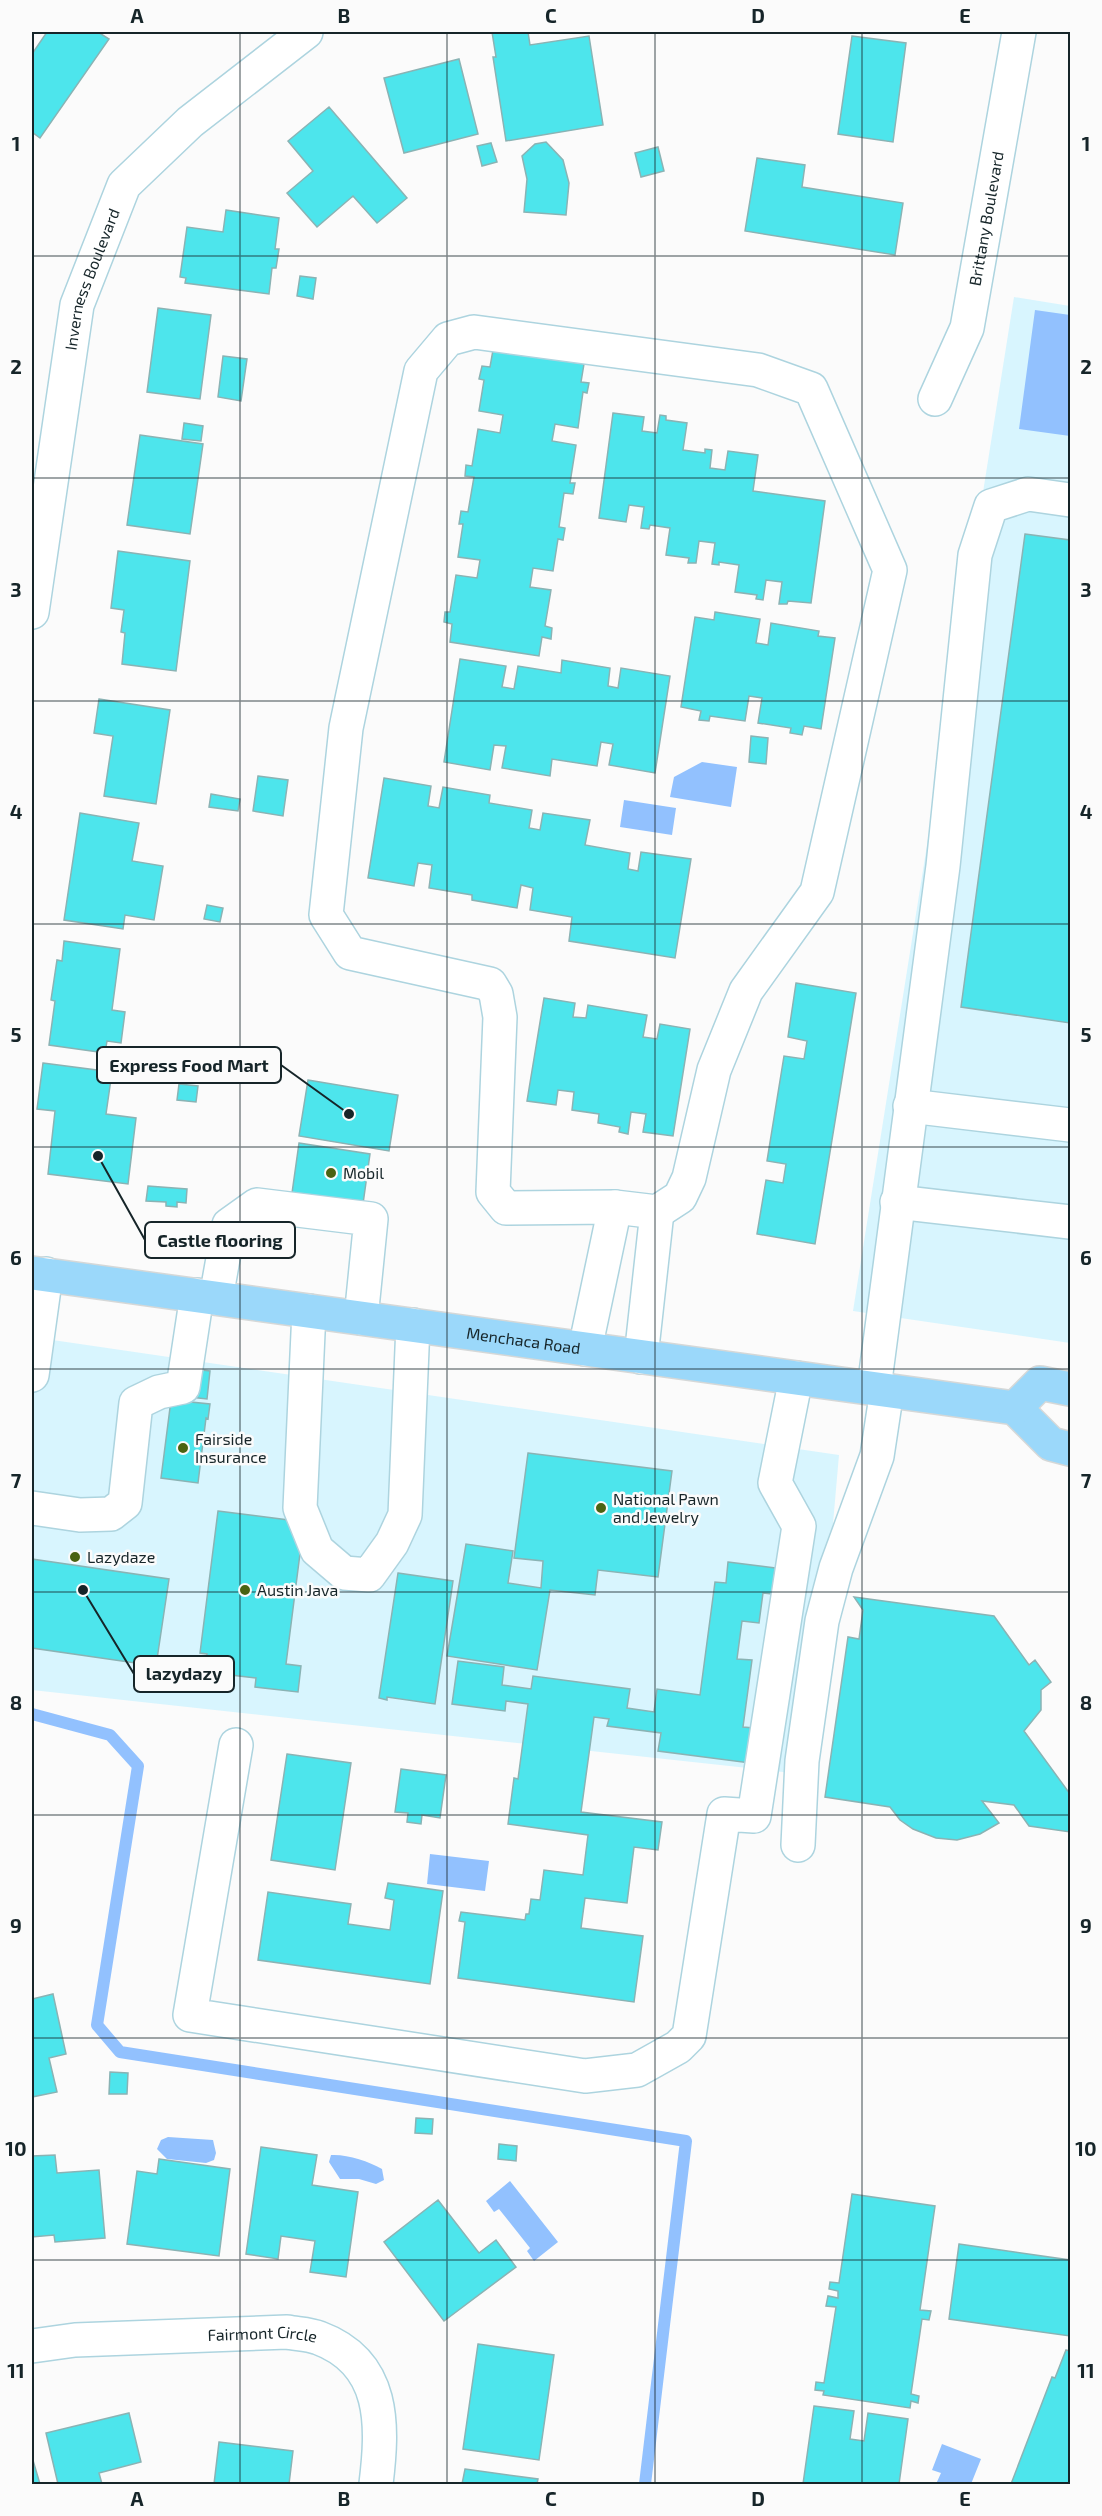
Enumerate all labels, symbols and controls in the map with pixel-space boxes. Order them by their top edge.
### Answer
text: A [130,3,144,27]
text: B [338,3,350,27]
text: C [545,3,557,27]
text: D [751,3,765,27]
text: E [959,3,971,27]
text: 1 [12,131,20,155]
text: 1 [1082,131,1090,155]
street label: Brittany Boulevard [965,150,1007,287]
street label: Inverness Boulevard [60,205,123,351]
text: 2 [10,354,22,378]
text: 2 [1080,354,1092,378]
text: 3 [10,577,22,601]
text: 3 [1080,577,1092,601]
text: 4 [10,799,23,823]
text: 4 [1080,799,1093,823]
text: 5 [10,1022,22,1046]
text: 5 [1080,1022,1092,1046]
callout: Express Food Mart [97,1047,281,1083]
text: Express Food Mart [109,1054,269,1076]
place label: Mobil [343,1163,384,1182]
marker: Mobil [324,1166,338,1180]
callout: Castle flooring [145,1222,295,1258]
text: Castle flooring [157,1229,283,1251]
text: 6 [10,1245,22,1269]
text: 6 [1080,1245,1092,1269]
street label: Menchaca Road [465,1323,582,1357]
place label: Fairside Insurance [195,1429,267,1466]
marker: Fairside Insurance [176,1441,190,1455]
text: 7 [11,1468,22,1492]
text: 7 [1081,1468,1092,1492]
place label: National Pawn and Jewelry [613,1489,719,1526]
marker: National Pawn and Jewelry [594,1501,608,1515]
place label: Lazydaze [87,1547,155,1566]
marker: Lazydaze [68,1550,82,1564]
place label: Austin Java [257,1580,338,1599]
marker: Austin Java [238,1583,252,1597]
callout: lazydazy [134,1656,234,1692]
text: lazydazy [146,1662,223,1684]
text: 8 [10,1690,22,1714]
text: 8 [1080,1690,1092,1714]
text: 9 [10,1913,22,1937]
text: 9 [1080,1913,1092,1937]
text: 10 [5,2136,27,2160]
text: 10 [1075,2136,1097,2160]
street label: Fairmont Circle [207,2322,319,2346]
text: 11 [7,2358,25,2382]
text: 11 [1077,2358,1095,2382]
text: A [130,2486,144,2510]
text: B [338,2486,350,2510]
text: C [545,2486,557,2510]
text: D [751,2486,765,2510]
text: E [959,2486,971,2510]

